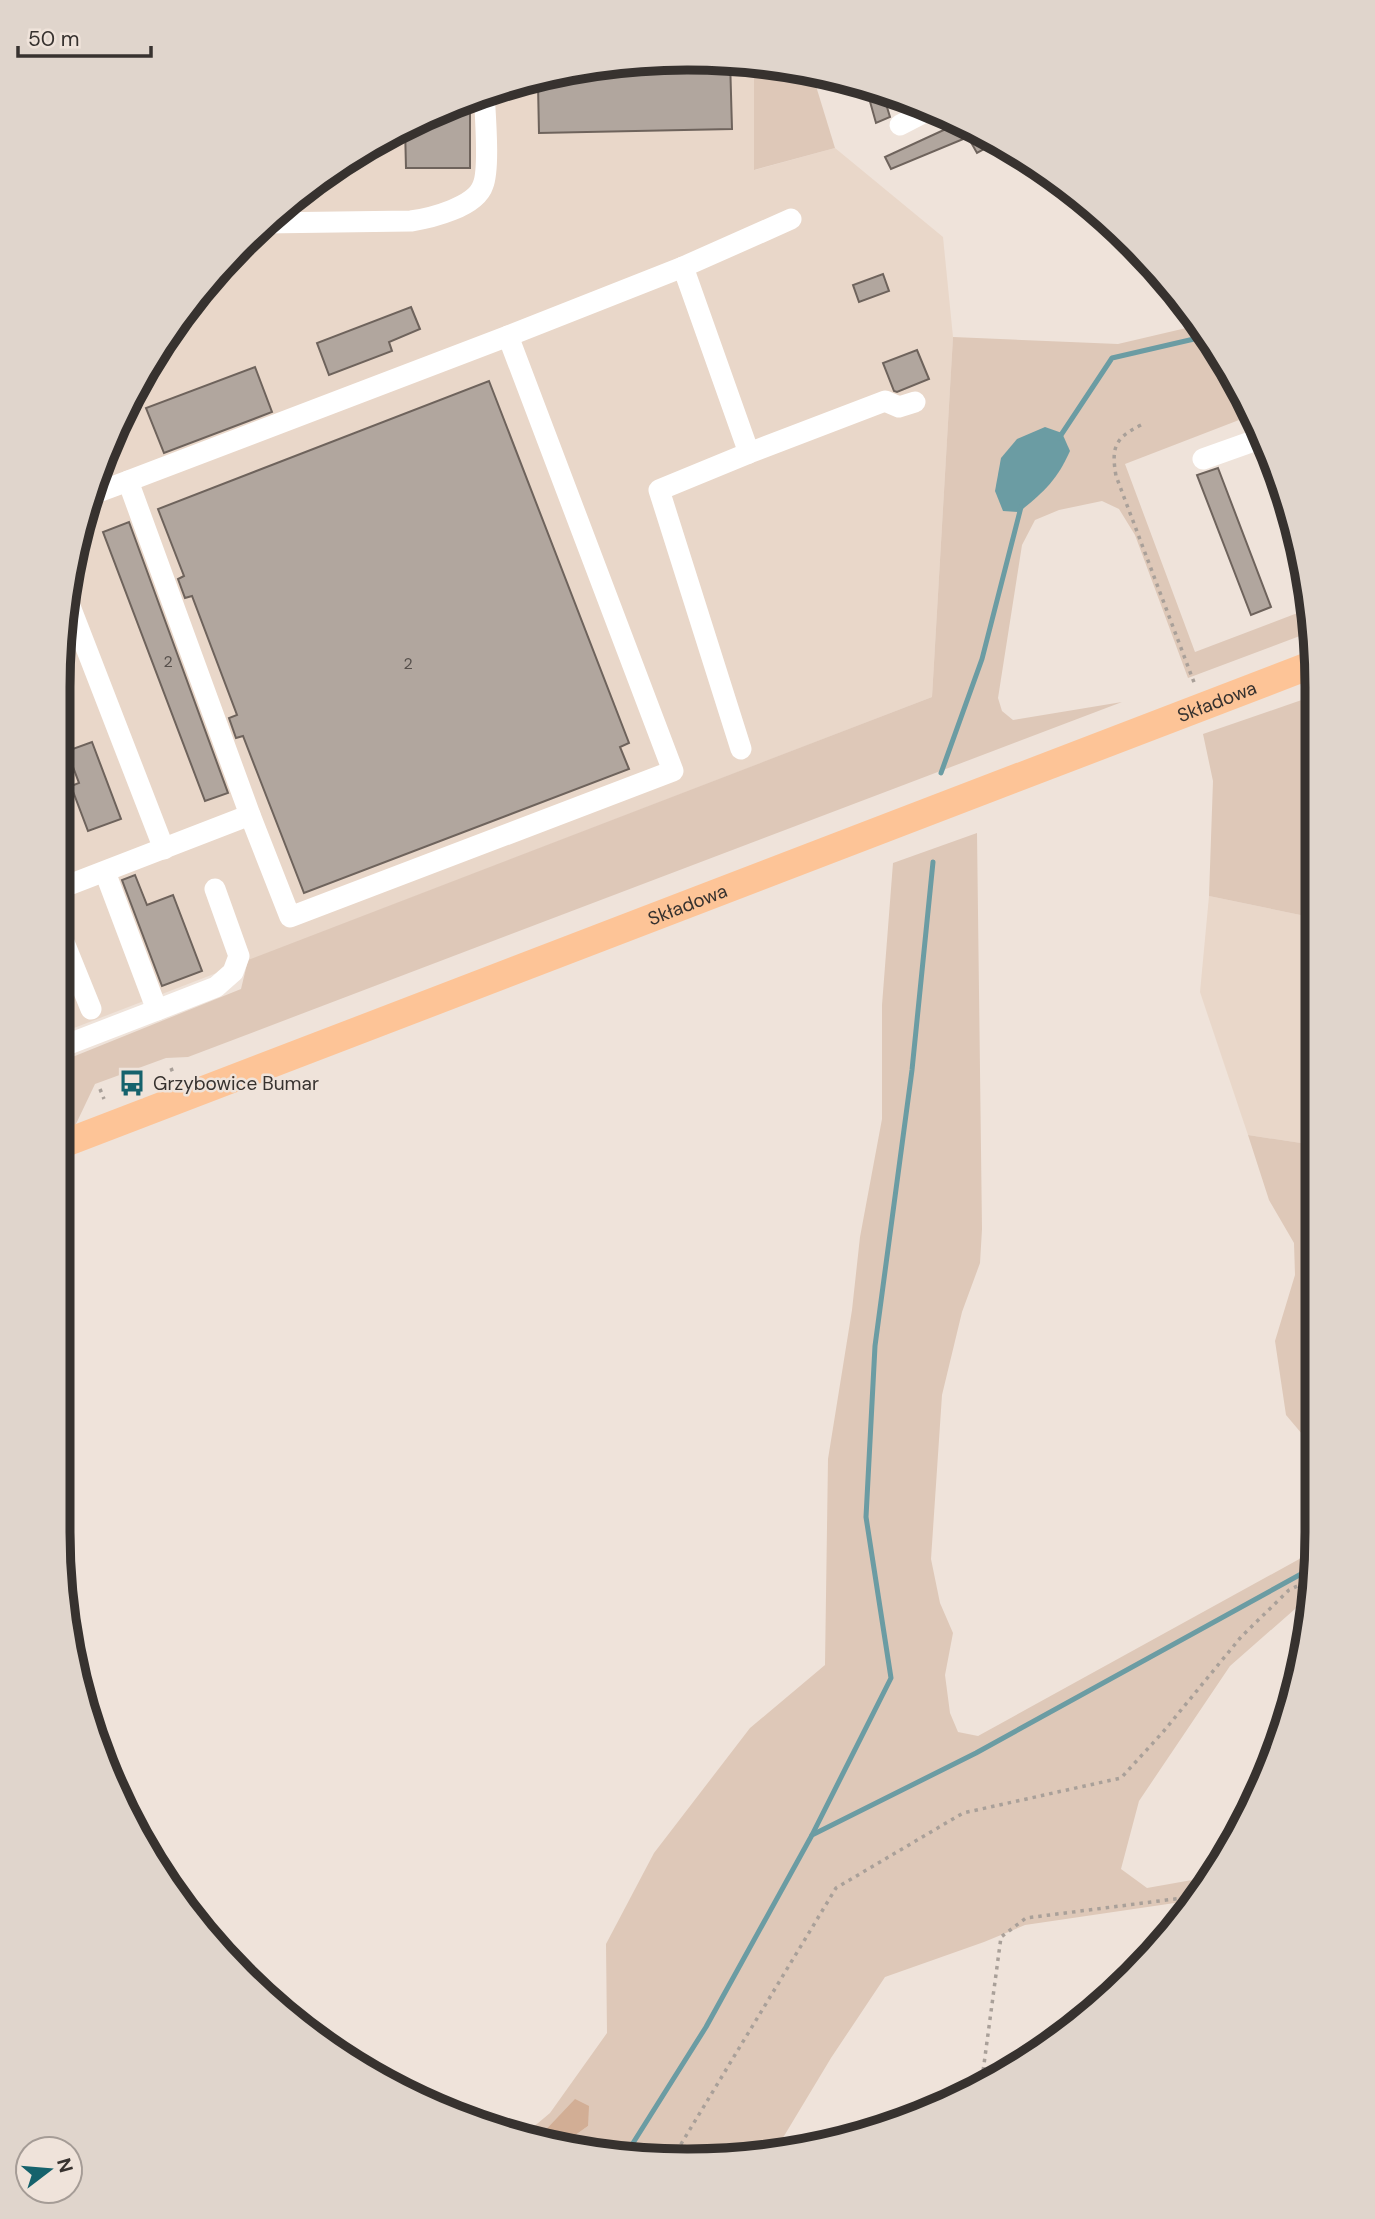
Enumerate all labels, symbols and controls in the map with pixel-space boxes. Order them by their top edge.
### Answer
scale bar [18,14,150,58]
text: 50 m [28,25,79,53]
house number: 2 [163,651,173,672]
house number: 2 [403,653,413,674]
street label: Składowa [1174,675,1260,728]
street label: Składowa [644,878,731,931]
bus stop icon: Grzybowice Bumar [117,1068,147,1098]
place label: Grzybowice Bumar [153,1071,319,1096]
north arrow [14,2135,84,2205]
text: N [51,2155,79,2176]

